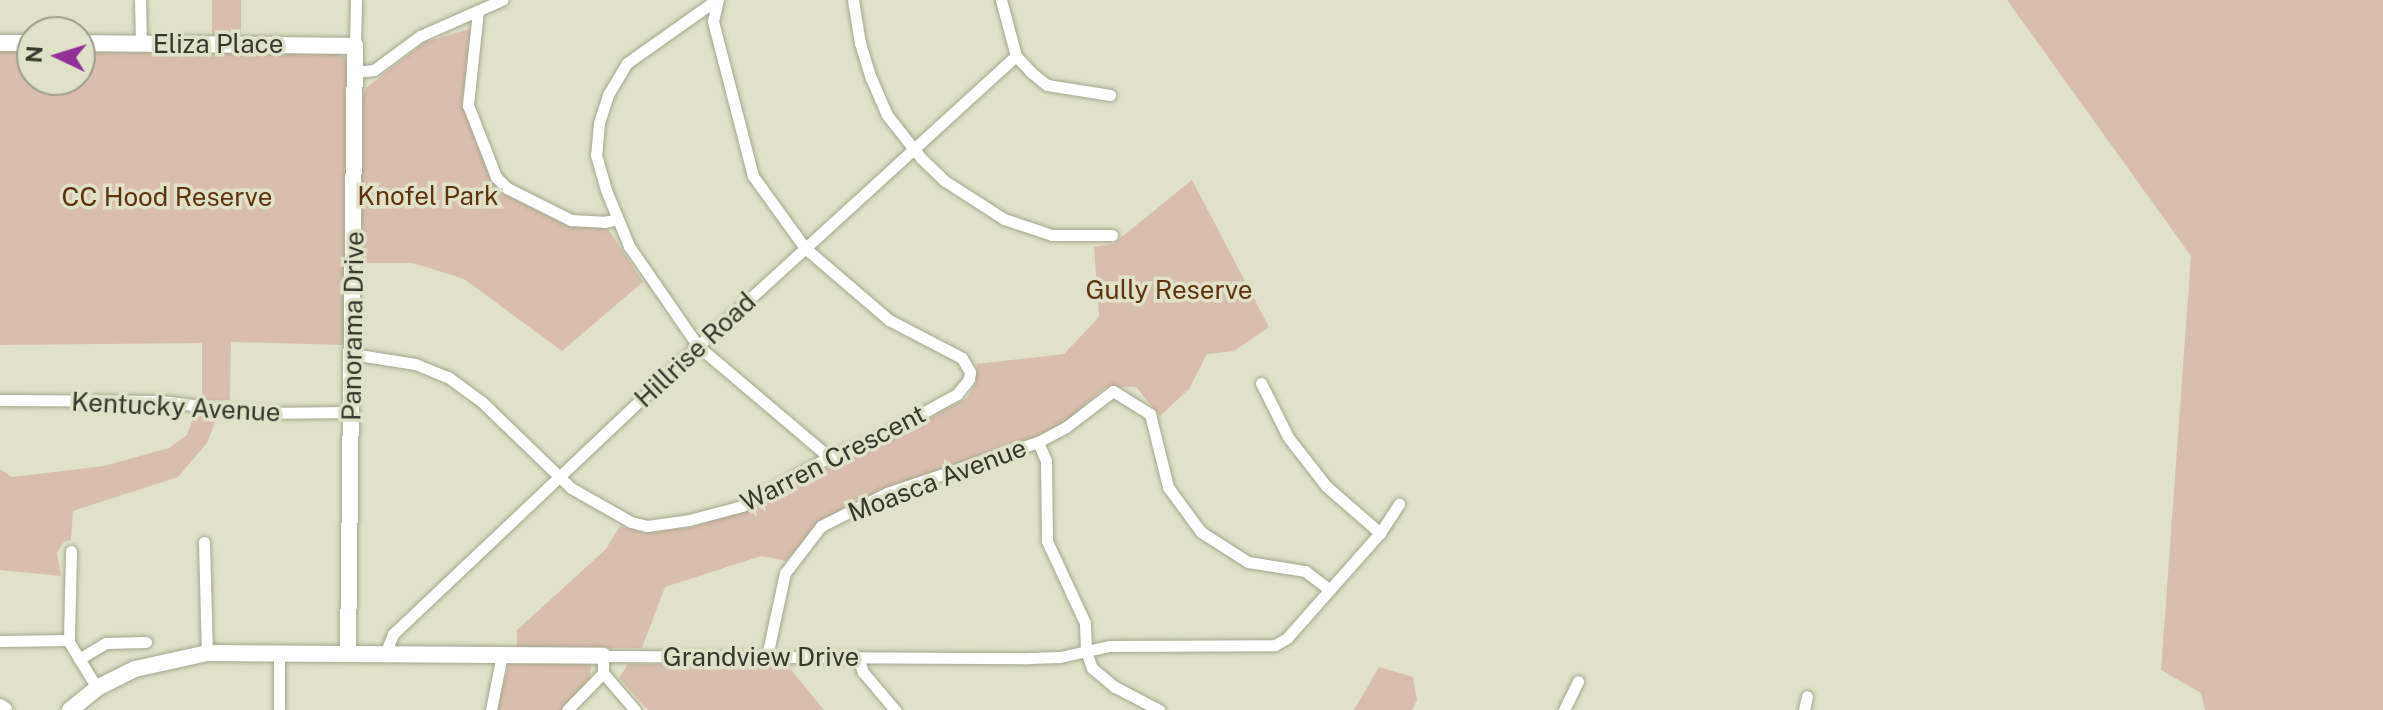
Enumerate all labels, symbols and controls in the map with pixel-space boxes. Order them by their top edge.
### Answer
north arrow [16,16,96,96]
street label: Eliza Place [153,28,283,60]
text: N [20,45,48,64]
park label: Knofel Park [357,180,499,212]
park label: CC Hood Reserve [62,181,272,213]
street label: Panorama Drive [336,231,370,421]
park label: Gully Reserve [1085,274,1253,306]
street label: Hillrise Road [628,286,762,414]
street label: Kentucky Avenue [70,386,282,428]
street label: Warren Crescent [735,398,931,518]
street label: Moasca Avenue [843,432,1031,528]
street label: Grandview Drive [663,641,859,673]

